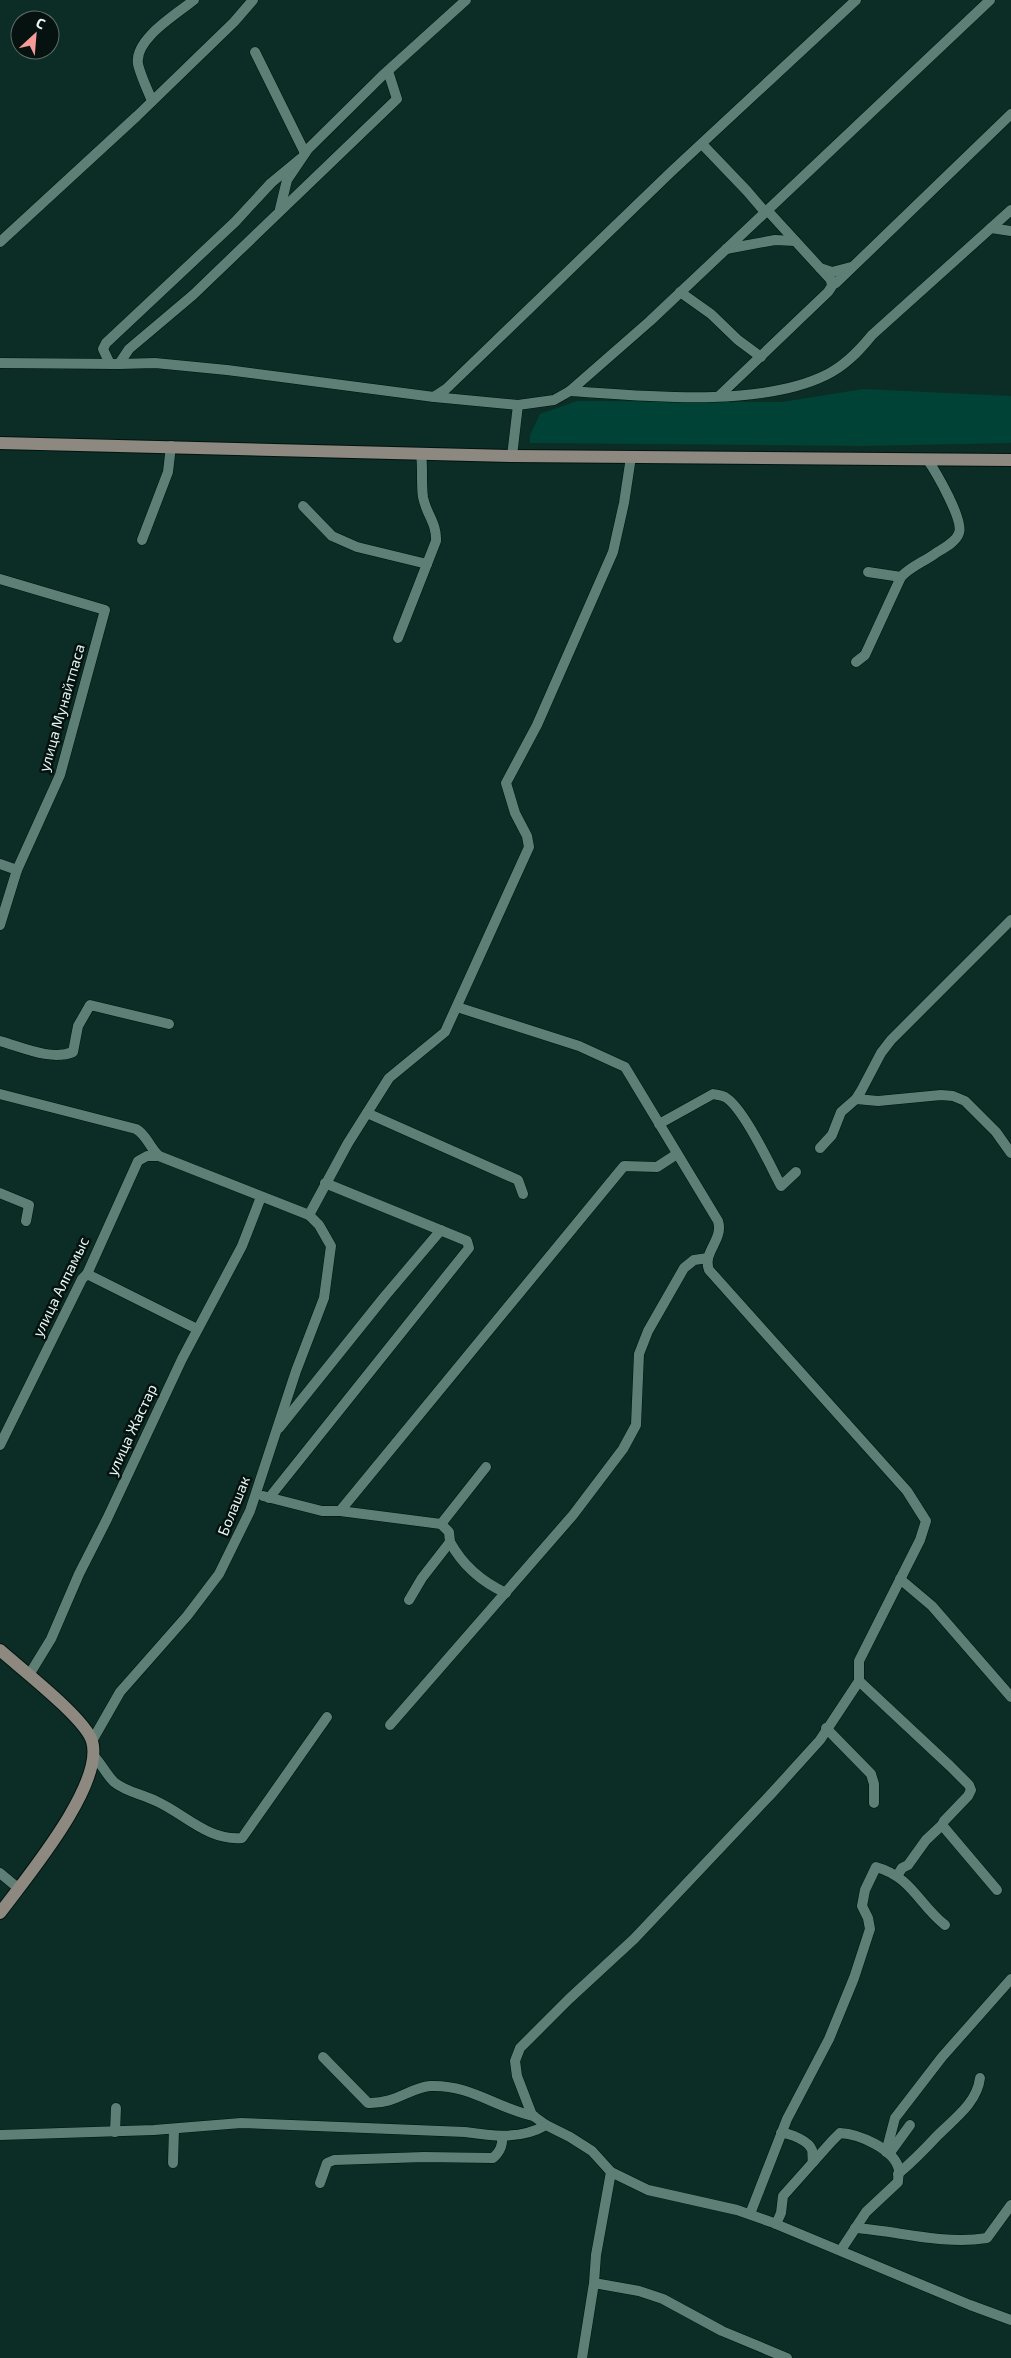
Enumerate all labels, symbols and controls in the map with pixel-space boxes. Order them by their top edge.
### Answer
north arrow [10,10,60,60]
text: С [33,13,48,32]
street label: улица Мунайтпаса [34,642,89,774]
street label: улица Алпамыс [28,1233,93,1340]
street label: улица Жастар [102,1381,161,1479]
street label: Болашак [213,1473,253,1538]

